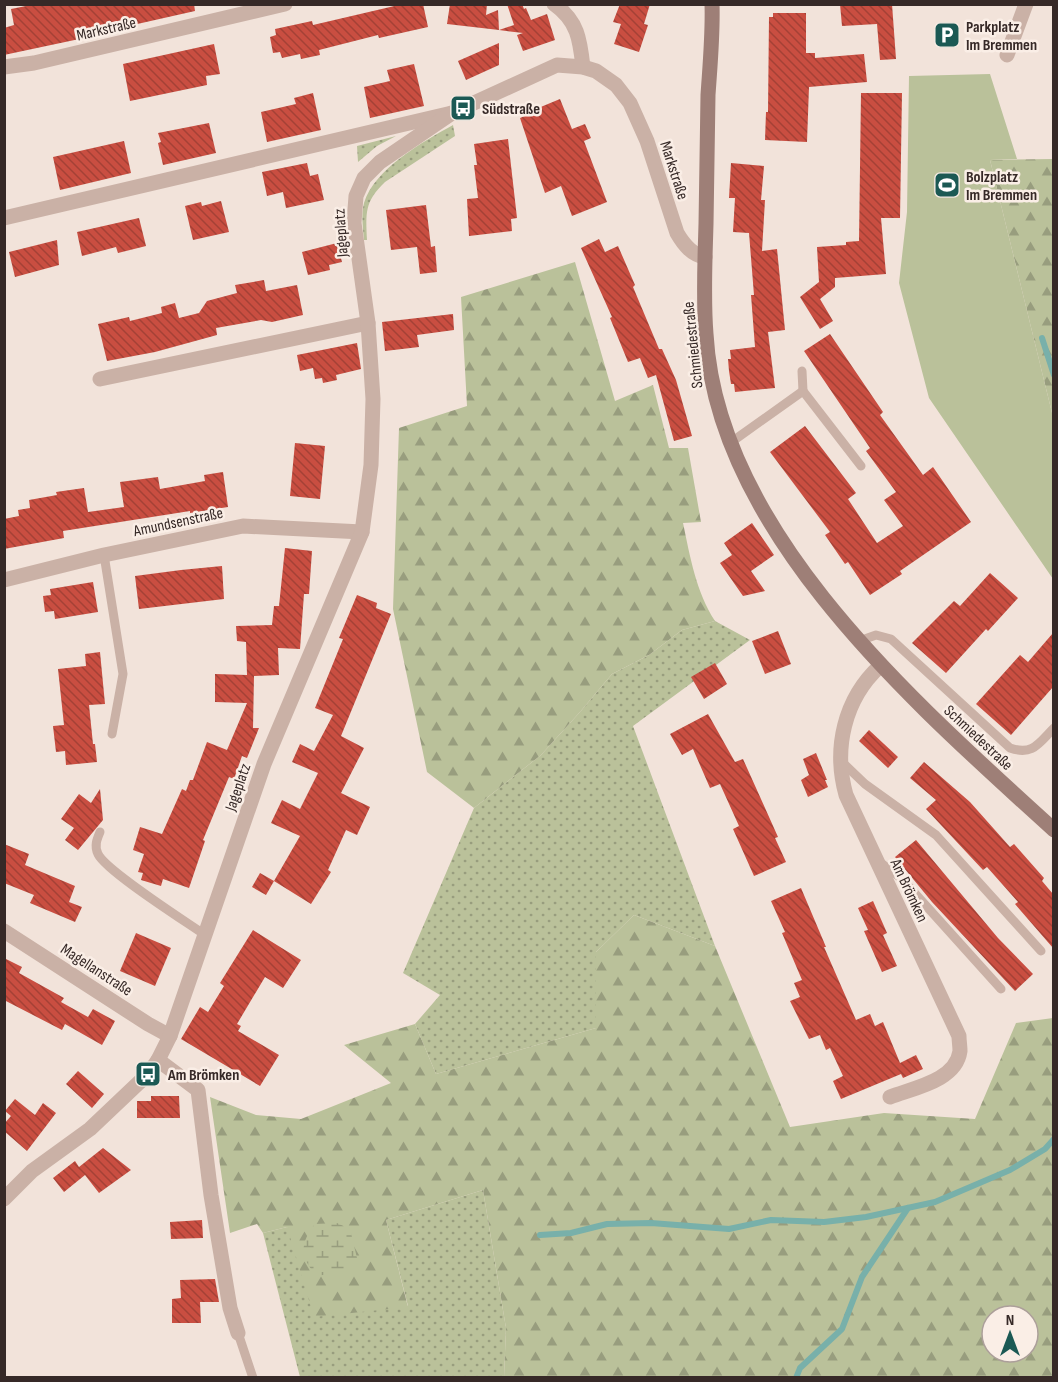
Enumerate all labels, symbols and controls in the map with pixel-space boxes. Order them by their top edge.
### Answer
street label: Markstraße [75,13,138,46]
place label: Parkplatz Im Bremmen [966,18,1037,55]
parking icon: Parkplatz Im Bremmen [932,20,962,50]
bus stop icon: Südstraße [448,93,478,123]
place label: Südstraße [482,100,540,119]
street label: Markstraße [655,139,692,202]
place label: Bolzplatz Im Bremmen [966,168,1037,205]
sports icon: Bolzplatz Im Bremmen [932,170,962,200]
street label: Jageplatz [330,208,353,259]
street label: Schmiedestraße [679,301,707,389]
street label: Amundsenstraße [131,504,225,541]
street label: Schmiedestraße [940,701,1016,775]
street label: Jageplatz [221,761,255,815]
street label: Am Brömken [885,855,932,925]
street label: Magellanstraße [57,940,136,1000]
bus stop icon: Am Brömken [133,1059,163,1089]
place label: Am Brömken [167,1066,239,1085]
north arrow [980,1304,1040,1364]
text: N [1006,1311,1014,1330]

